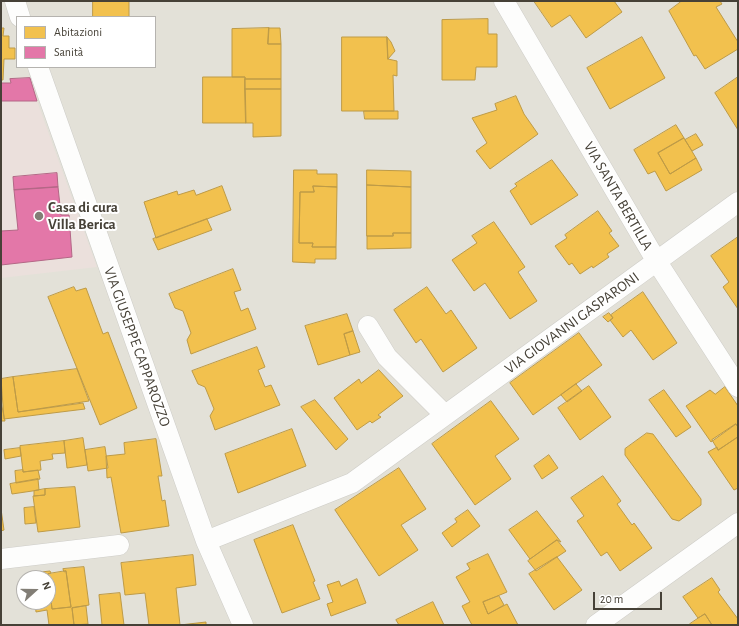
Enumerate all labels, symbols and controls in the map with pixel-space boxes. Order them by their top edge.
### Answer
legend [16,16,156,68]
text: Abitazioni [54,26,102,38]
text: Sanità [54,46,83,58]
street label: VIA SANTA BERTILLA [580,138,656,254]
place label: Casa di cura Villa Berica [48,198,118,233]
marker: Casa di cura Villa Berica [33,210,45,222]
street label: VIA GIUSEPPE CAPPAROZZO [100,265,174,429]
street label: VIA GIOVANNI GASPARONI [501,268,643,378]
north arrow [16,570,56,610]
text: N [40,580,53,591]
scale bar [595,584,664,610]
text: 20 m [600,593,623,605]

